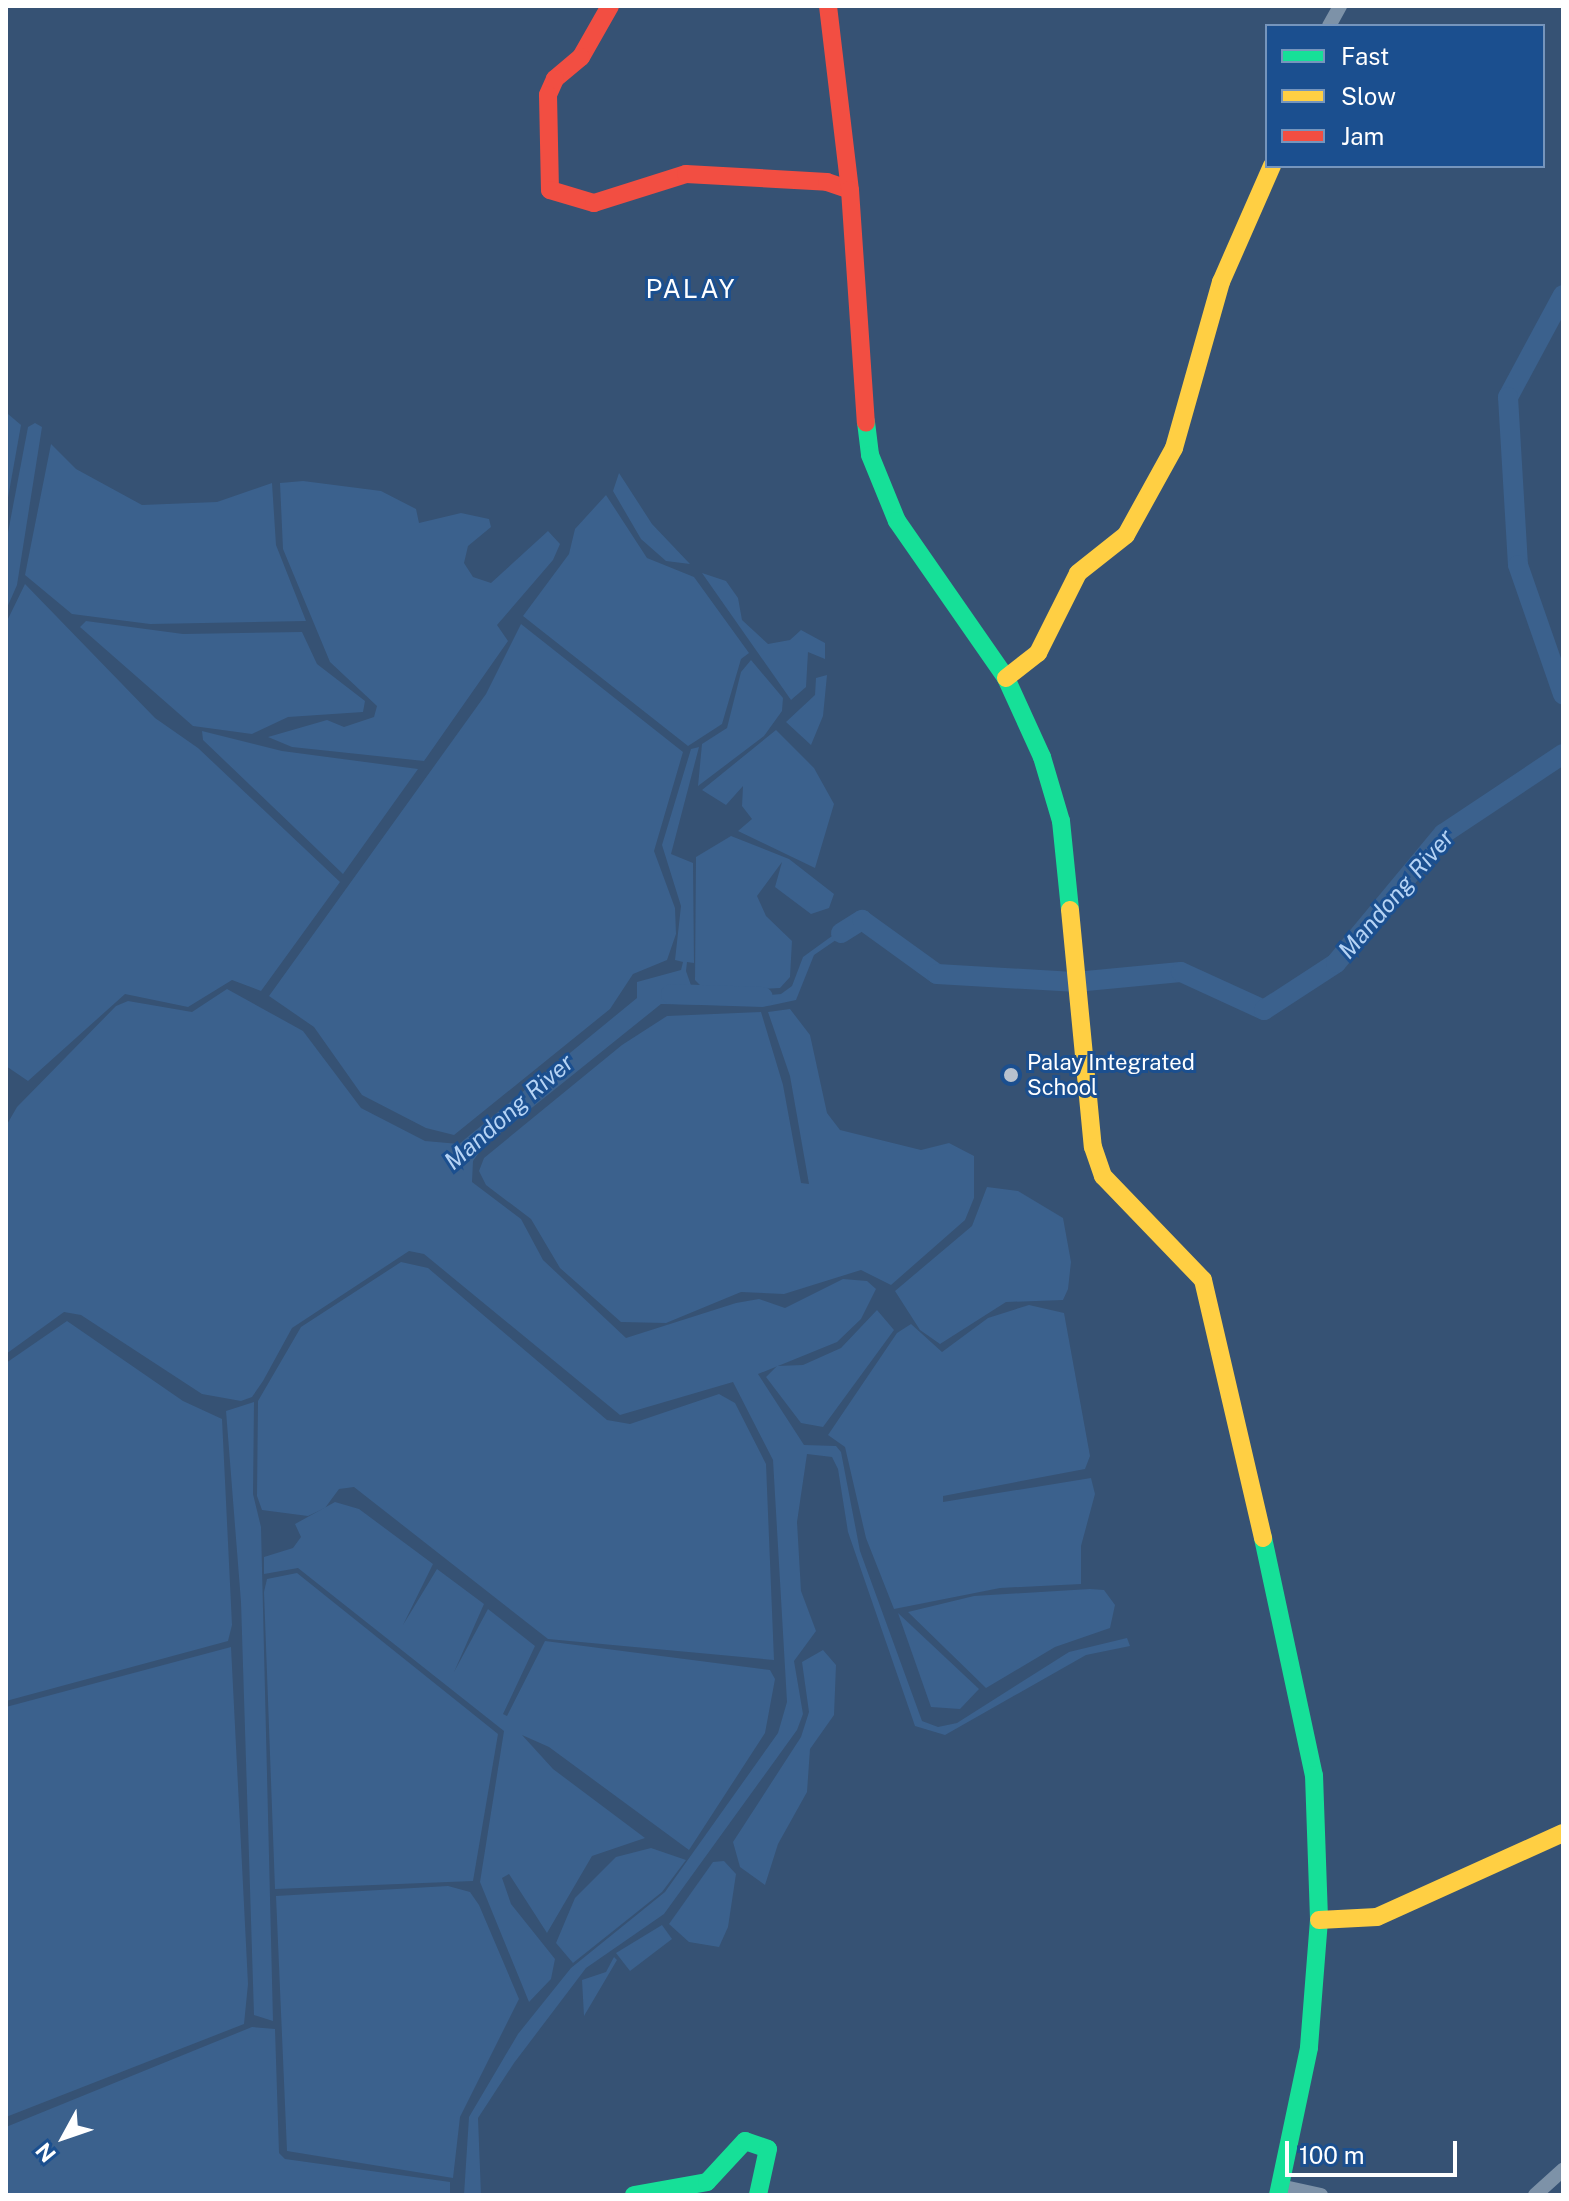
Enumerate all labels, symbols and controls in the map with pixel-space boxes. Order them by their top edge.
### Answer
legend [1265,24,1545,168]
text: Fast [1341,42,1389,70]
text: Slow [1341,82,1396,110]
text: Jam [1341,122,1384,150]
district label: PALAY [645,273,737,305]
water label: Mandong River [1332,824,1460,964]
water label: Mandong River [439,1048,579,1176]
place label: Palay Integrated School [1027,1049,1195,1100]
marker: Palay Integrated School [1002,1066,1020,1084]
north arrow [24,2097,104,2177]
scale bar [1289,2125,1461,2175]
text: N [30,2137,61,2167]
text: 100 m [1299,2141,1365,2169]

